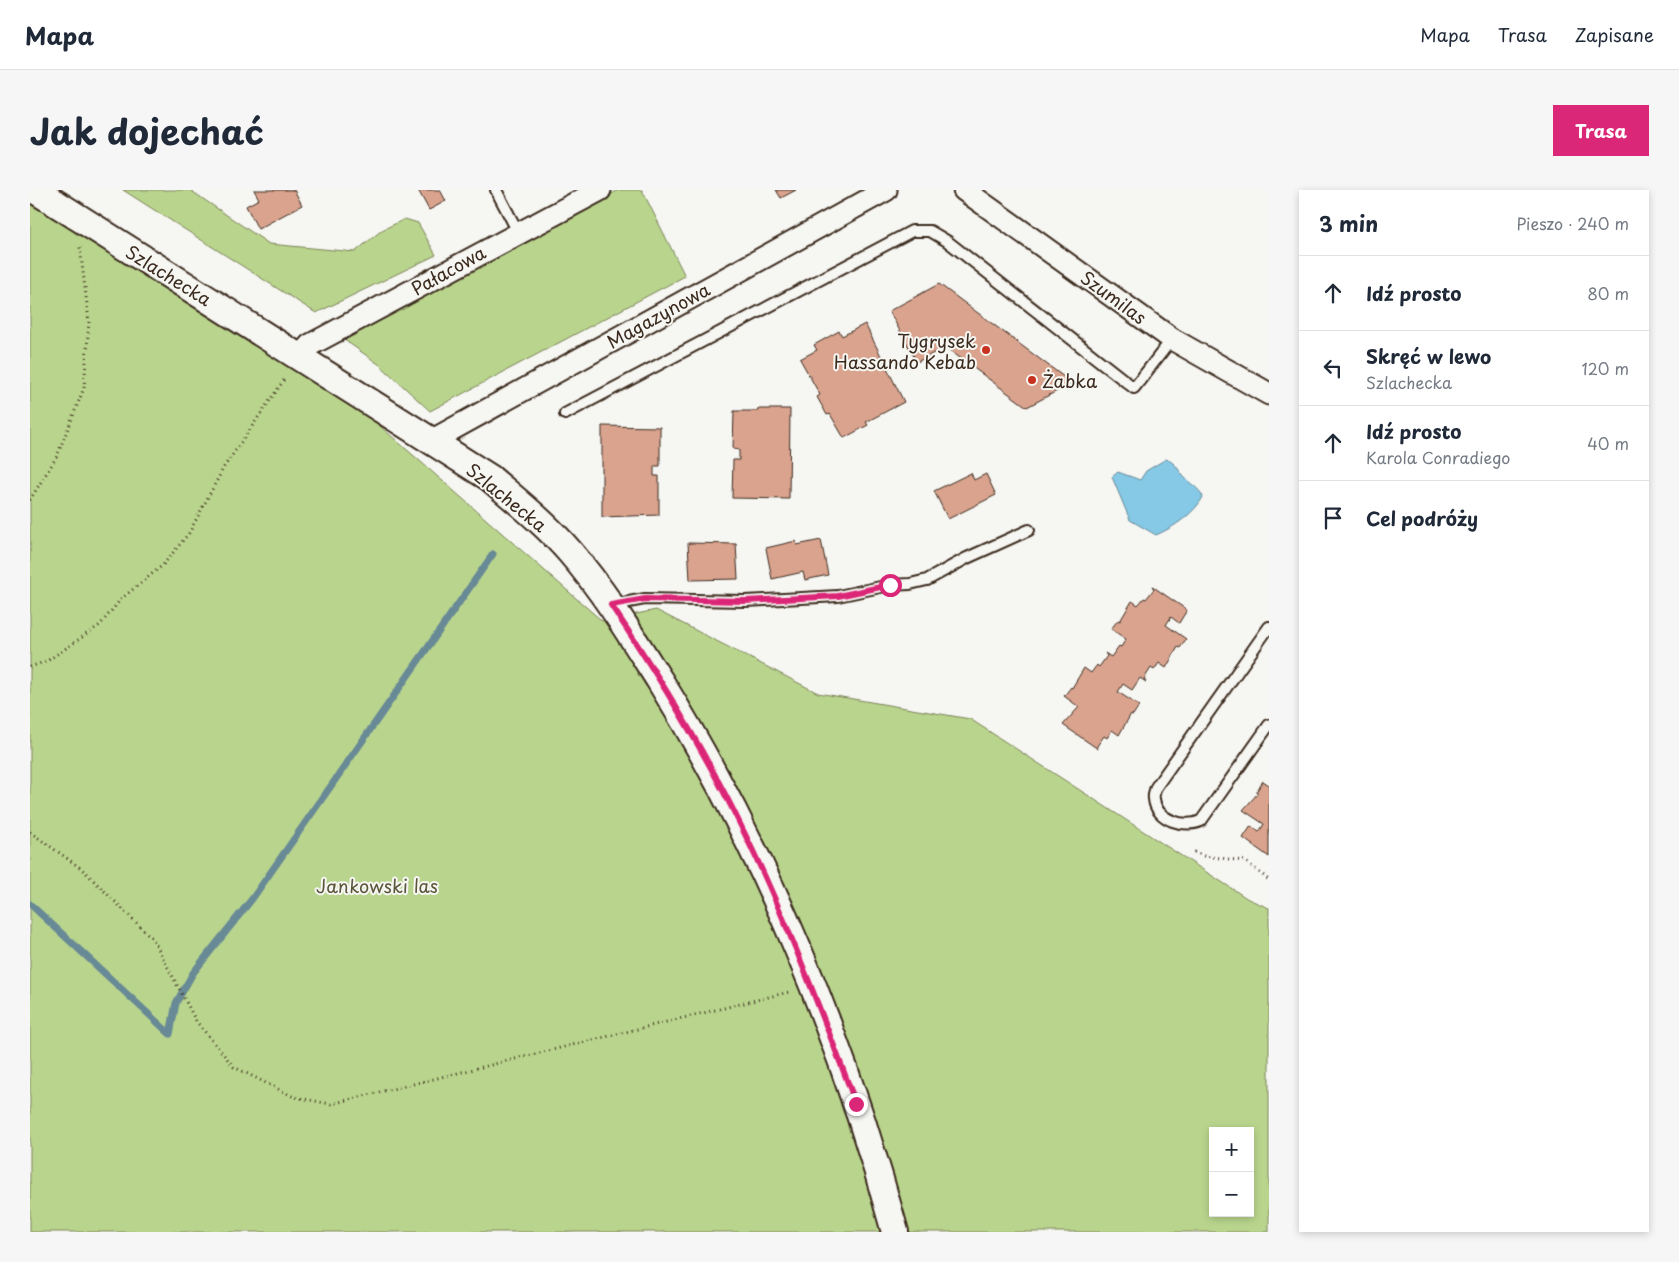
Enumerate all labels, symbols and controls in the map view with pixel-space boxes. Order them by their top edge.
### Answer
text: Mapa [25,17,94,53]
text: Mapa [1420,21,1470,48]
text: Trasa [1498,21,1547,48]
text: Zapisane [1575,21,1654,48]
text: Jak dojechać [30,104,264,157]
button: Trasa [1553,105,1649,156]
text: 3 min [1319,207,1378,239]
text: Pieszo · 240 m [1516,211,1629,235]
street label: Szlachecka [121,238,218,312]
street label: Pałacowa [406,238,491,302]
street label: Szumilas [1075,264,1153,330]
street label: Magazynowa [601,275,715,354]
icon: ahead [1319,279,1347,307]
text: Idź prosto [1366,279,1462,307]
text: 80 m [1587,281,1629,305]
place label: Tygrysek Hassando Kebab [834,327,976,375]
text: Skręć w lewo [1366,342,1491,370]
marker: Tygrysek Hassando Kebab [980,344,992,356]
icon: left [1319,354,1347,382]
text: 120 m [1582,356,1629,380]
place label: Żabka [1042,367,1098,394]
text: Szlachecka [1366,370,1452,394]
marker: Żabka [1026,374,1038,386]
text: Idź prosto [1366,417,1462,445]
icon: ahead [1319,429,1347,457]
text: 40 m [1587,431,1629,455]
text: Karola Conradiego [1366,445,1510,469]
street label: Szlachecka [461,456,554,538]
icon: arrive [1319,504,1347,532]
text: Cel podróży [1366,504,1478,532]
route start [879,574,902,597]
park label: Jankowski las [316,872,438,899]
route end [845,1093,868,1116]
map controls [1209,1127,1254,1217]
button: + [1209,1127,1254,1172]
button: − [1209,1172,1254,1217]

